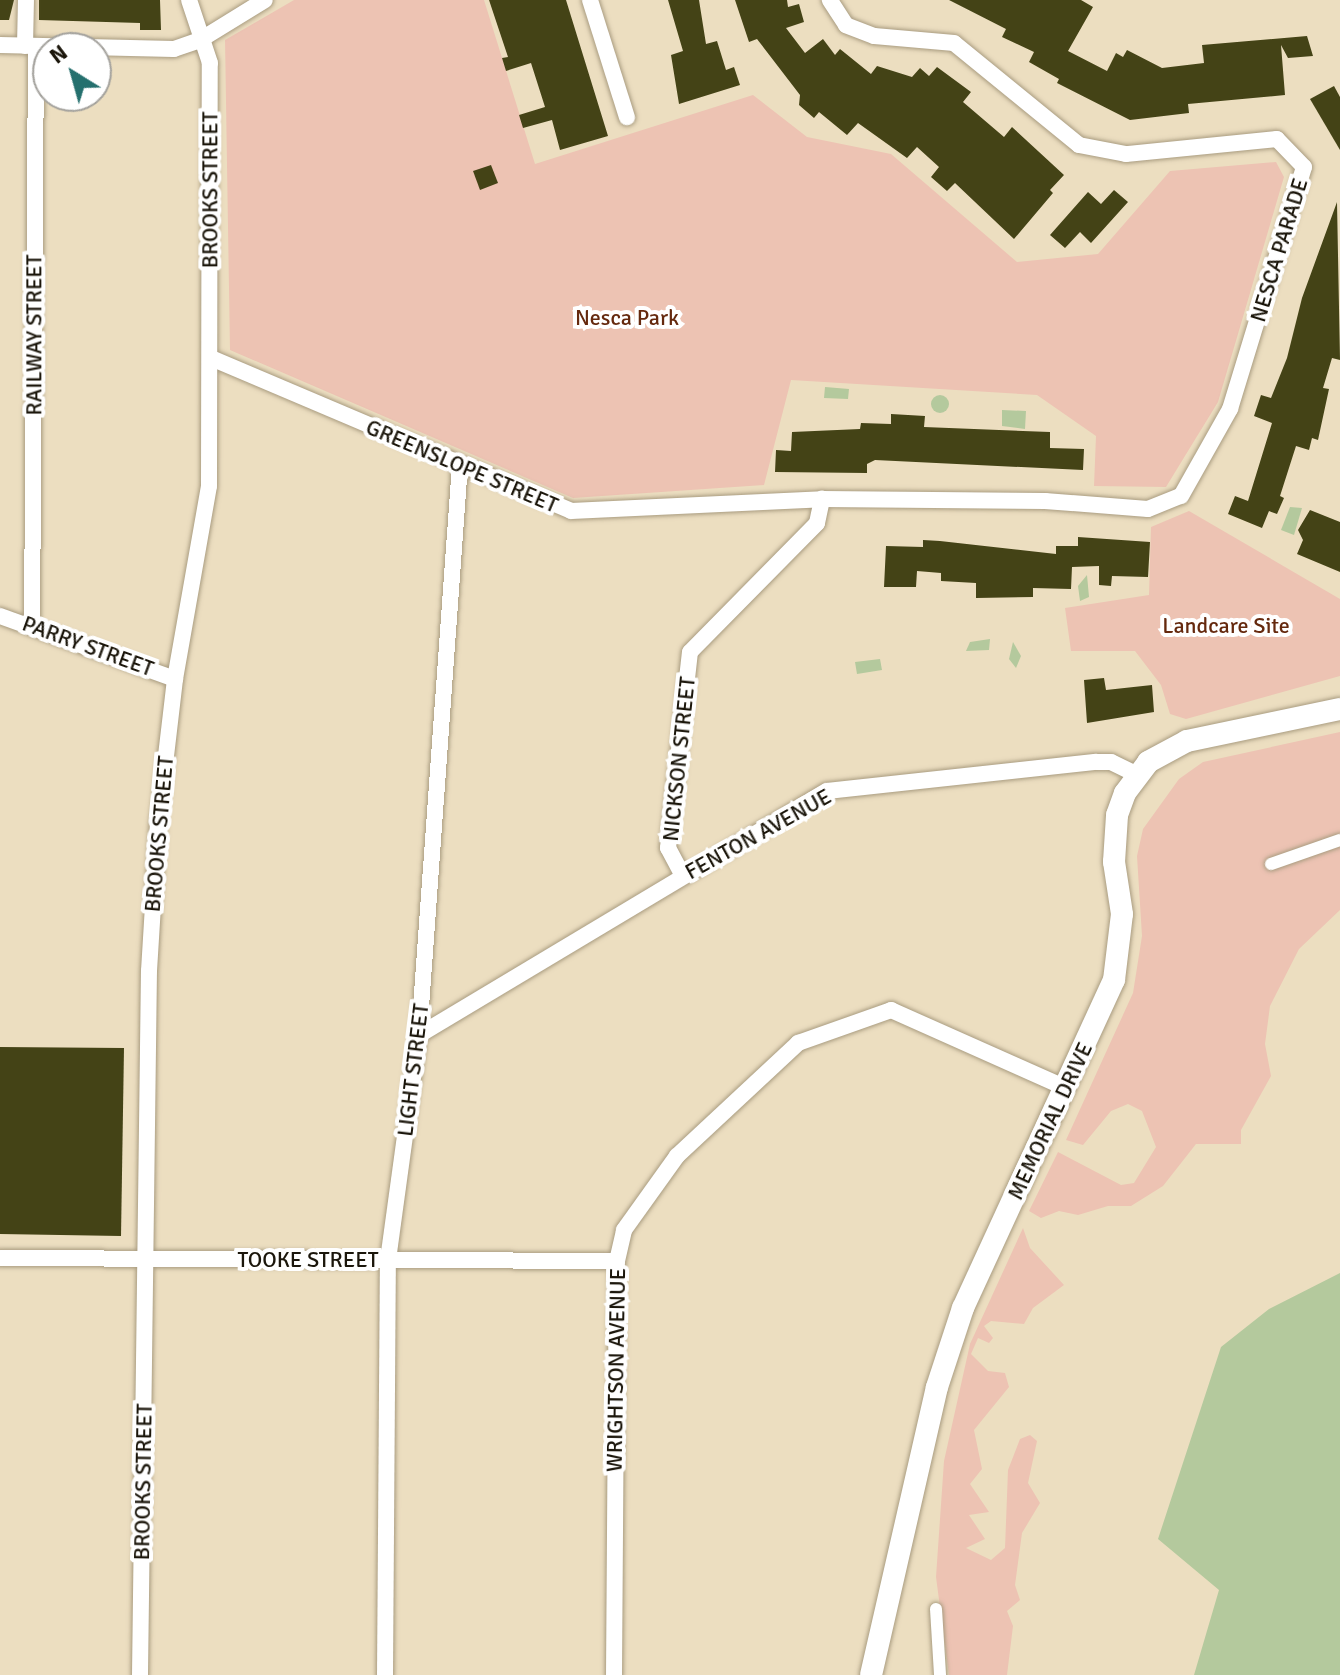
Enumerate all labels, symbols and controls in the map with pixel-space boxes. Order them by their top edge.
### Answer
north arrow [32,32,112,112]
text: N [44,39,73,69]
street label: BROOKS STREET [197,112,223,268]
street label: NESCA PARADE [1245,175,1313,325]
street label: RAILWAY STREET [21,254,47,416]
park label: Nesca Park [575,305,679,331]
street label: GREENSLOPE STREET [362,414,562,518]
street label: PARRY STREET [19,610,157,682]
park label: Landcare Site [1162,613,1290,639]
street label: NICKSON STREET [657,675,701,843]
street label: BROOKS STREET [139,755,179,913]
street label: FENTON AVENUE [680,783,836,885]
street label: LIGHT STREET [392,1002,434,1138]
street label: MEMORIAL DRIVE [1002,1038,1098,1204]
street label: TOOKE STREET [238,1247,378,1273]
street label: WRIGHTSON AVENUE [601,1268,631,1472]
street label: BROOKS STREET [128,1403,158,1561]

